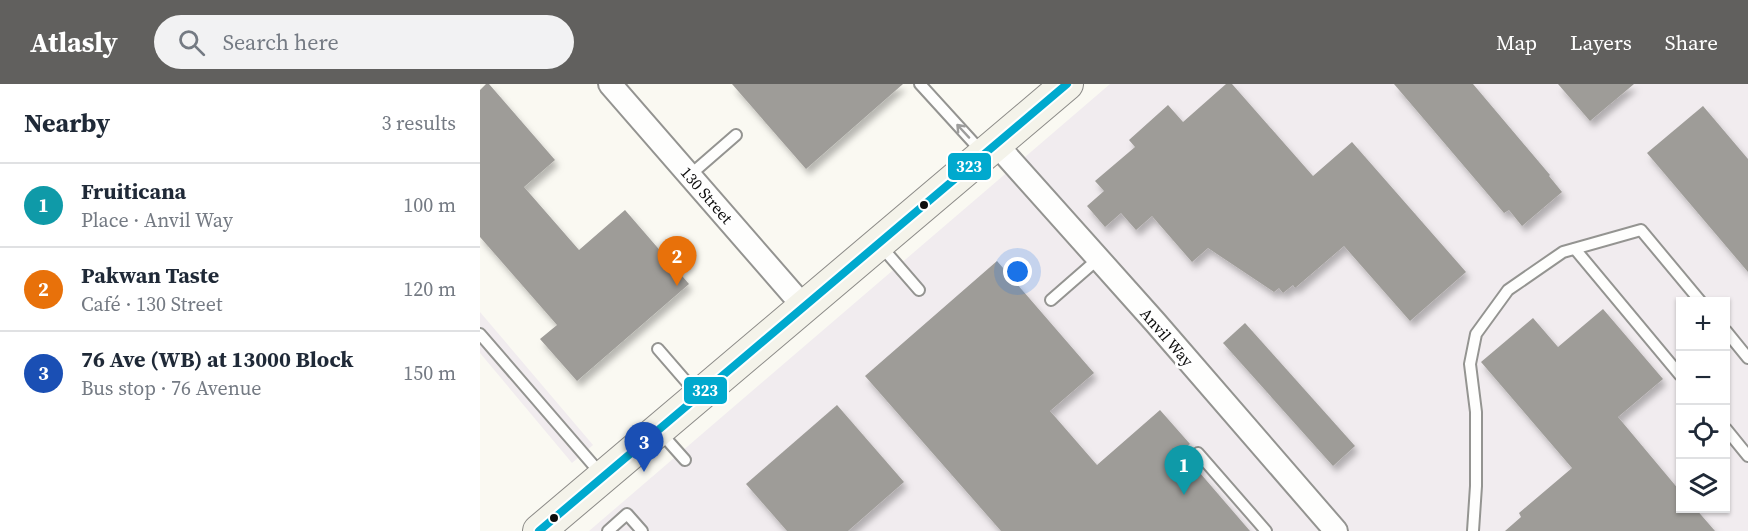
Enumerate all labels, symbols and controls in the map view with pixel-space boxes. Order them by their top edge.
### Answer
search box [154,15,574,69]
text: Atlasly [30,23,118,61]
icon: search [175,26,208,59]
text: Search here [223,27,339,57]
text: Map [1496,28,1537,57]
text: Layers [1570,28,1632,57]
text: Share [1665,28,1718,57]
text: Nearby [24,105,110,141]
text: 3 results [381,109,456,137]
one-way arrow [956,124,970,139]
line badge: 323 [947,152,992,181]
text: 323 [956,155,982,177]
street label: 130 Street [676,162,738,229]
text: Fruiticana [81,176,186,206]
text: 1 [38,191,49,219]
text: 100 m [403,191,456,219]
unlabelled marker [918,199,930,211]
text: Place · Anvil Way [81,206,233,234]
pin: 2 [658,236,696,286]
your location [1003,257,1032,286]
text: Pakwan Taste [81,260,219,290]
text: 2 [38,275,49,303]
text: 120 m [403,275,456,303]
text: Café · 130 Street [81,290,222,318]
map controls [1676,297,1730,513]
button: + [1676,297,1730,351]
street label: Anvil Way [1135,303,1199,372]
text: 76 Ave (WB) at 13000 Block [81,344,353,374]
button: − [1676,351,1730,405]
text: 3 [38,359,49,387]
text: 150 m [403,359,456,387]
text: Bus stop · 76 Avenue [81,374,261,402]
line badge: 323 [683,376,728,405]
text: 323 [692,379,718,401]
button: locate [1676,405,1730,459]
pin: 3 [624,422,664,472]
pin: 1 [1164,446,1204,495]
button: layers [1676,459,1730,513]
unlabelled marker [548,512,560,524]

